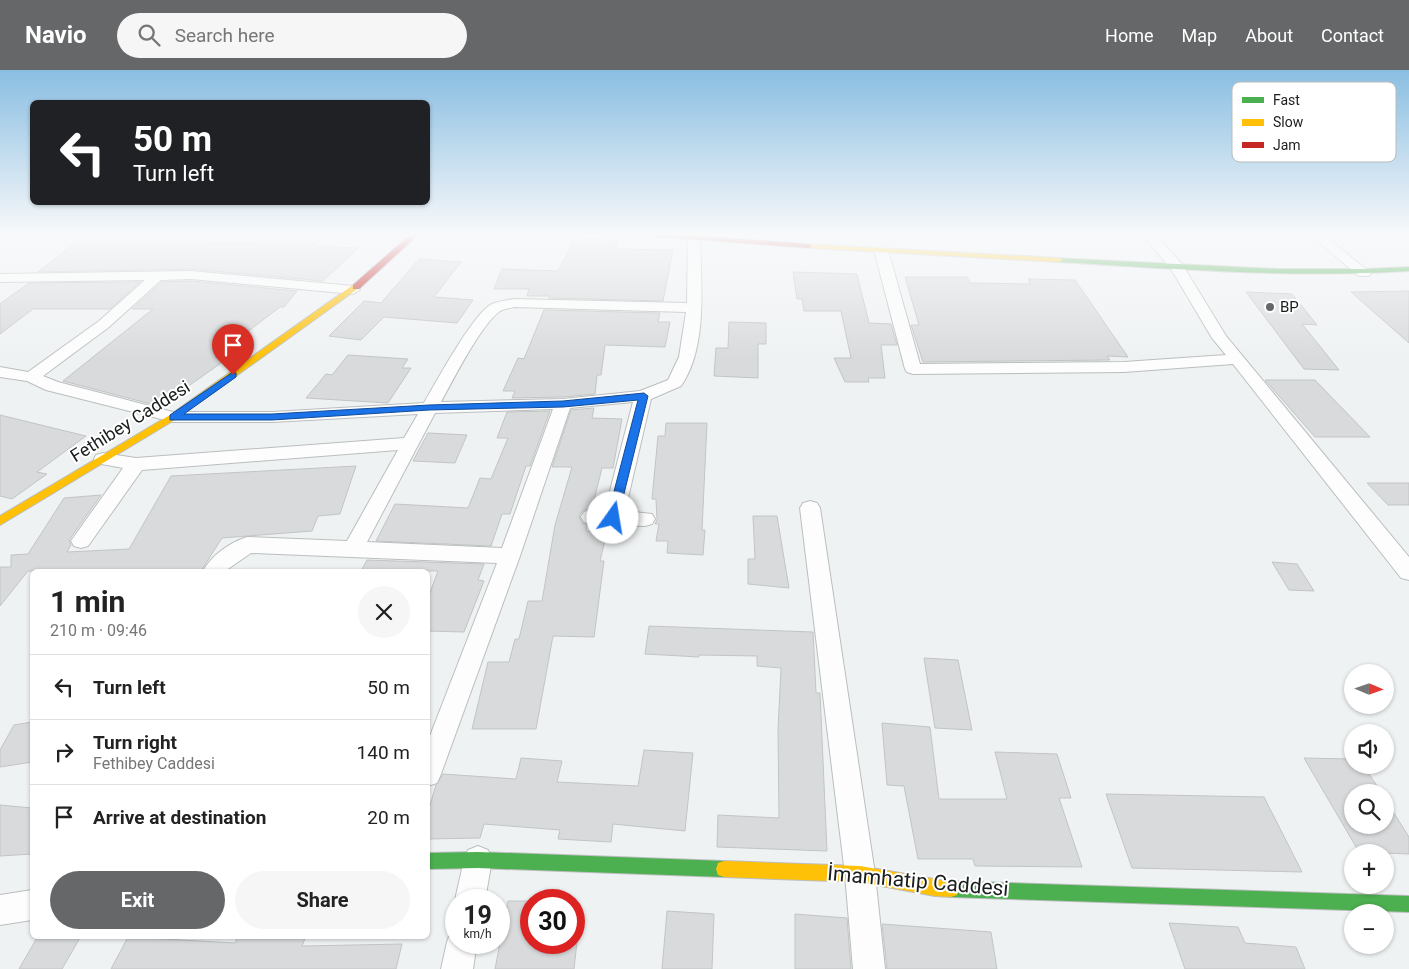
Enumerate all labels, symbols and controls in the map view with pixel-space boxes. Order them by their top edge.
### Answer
search box [117,13,467,58]
text: Navio [25,21,87,49]
icon: search [135,21,163,49]
text: Search here [175,24,275,47]
text: Home [1105,25,1154,46]
text: Map [1182,25,1217,46]
text: About [1245,25,1293,46]
text: Contact [1321,25,1384,46]
legend [1232,82,1396,162]
text: Fast [1273,92,1300,108]
text: Slow [1273,114,1304,130]
text: 50 m [133,119,212,160]
icon: left [50,120,115,185]
text: Jam [1273,137,1301,153]
text: Turn left [133,161,214,186]
place label: BP [1280,298,1299,316]
marker: BP [1264,301,1276,313]
pin [212,324,254,375]
icon: arrive [219,331,247,359]
street label: Fethibey Caddesi [66,376,194,466]
position arrow [586,491,638,543]
text: 1 min [50,584,125,619]
button: close [358,586,410,638]
text: 210 m · 09:46 [50,621,147,640]
north arrow [1344,664,1394,714]
map controls [1344,664,1394,954]
icon: left [50,673,78,701]
text: Turn left [93,676,166,699]
text: 50 m [367,676,410,699]
button: sound [1344,724,1394,774]
text: Turn right [93,731,177,754]
icon: right [50,738,78,766]
text: 140 m [357,741,410,764]
text: Fethibey Caddesi [93,754,215,773]
button: search [1344,784,1394,834]
icon: arrive [50,803,78,831]
text: Arrive at destination [93,806,266,829]
text: 20 m [367,806,410,829]
button: + [1344,844,1394,894]
street label: İmamhatip Caddesi [826,861,1010,901]
button: Exit [50,871,225,929]
button: Share [235,871,410,929]
speed limit sign: 30 [520,889,585,954]
text: 19 [463,901,492,930]
button: − [1344,904,1394,954]
text: km/h [463,927,492,941]

